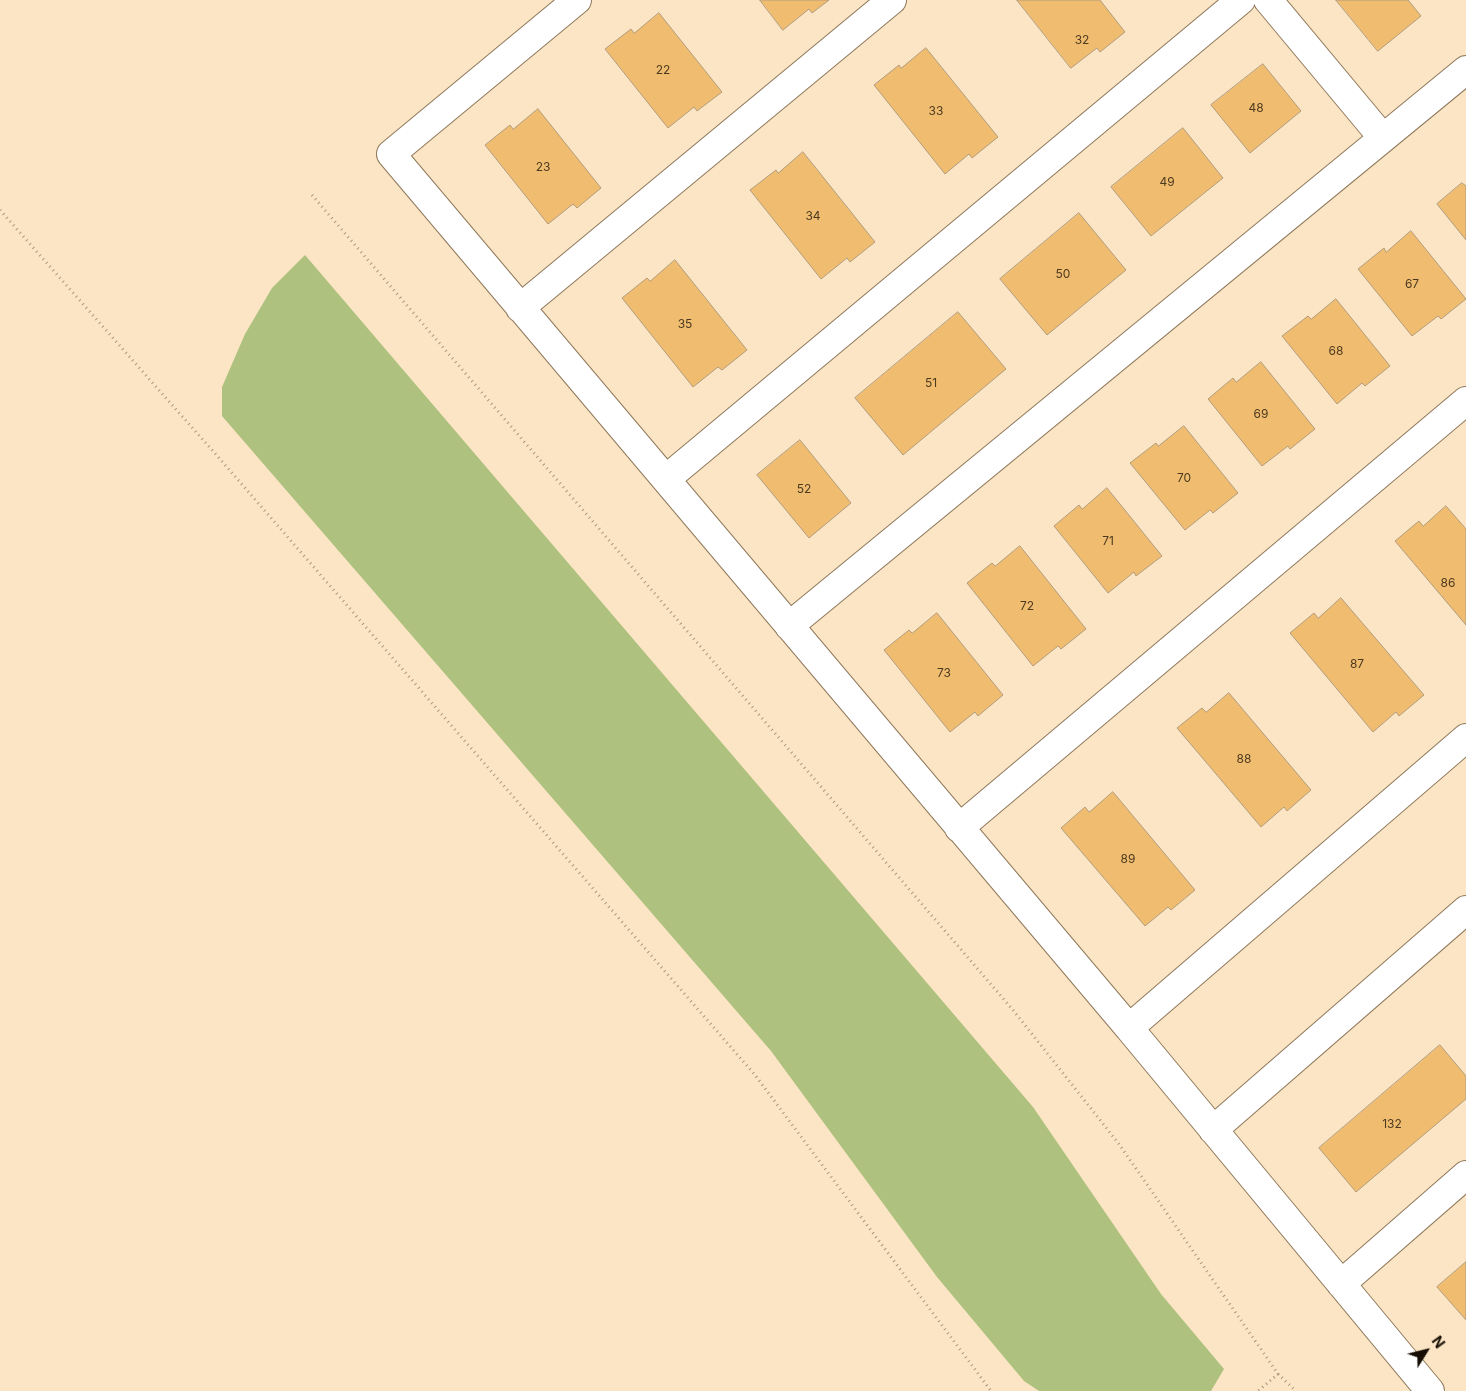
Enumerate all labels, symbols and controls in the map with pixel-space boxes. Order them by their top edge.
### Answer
house number: 32 [1075,33,1089,47]
house number: 22 [656,63,670,77]
house number: 48 [1248,101,1264,115]
house number: 33 [929,104,943,118]
house number: 23 [536,160,550,174]
house number: 49 [1159,175,1175,189]
house number: 34 [805,209,821,223]
house number: 50 [1056,267,1070,281]
house number: 67 [1405,277,1419,291]
house number: 35 [678,317,692,331]
house number: 68 [1329,344,1343,358]
house number: 51 [925,376,937,390]
house number: 69 [1254,407,1268,421]
house number: 70 [1177,471,1191,485]
house number: 52 [797,482,811,496]
house number: 71 [1102,534,1114,548]
house number: 86 [1441,576,1455,590]
house number: 72 [1020,599,1034,613]
house number: 87 [1350,657,1364,671]
house number: 73 [937,666,951,680]
house number: 88 [1237,752,1251,766]
house number: 89 [1121,852,1135,866]
house number: 132 [1382,1117,1402,1131]
north arrow [1401,1326,1451,1376]
text: N [1429,1333,1449,1351]

